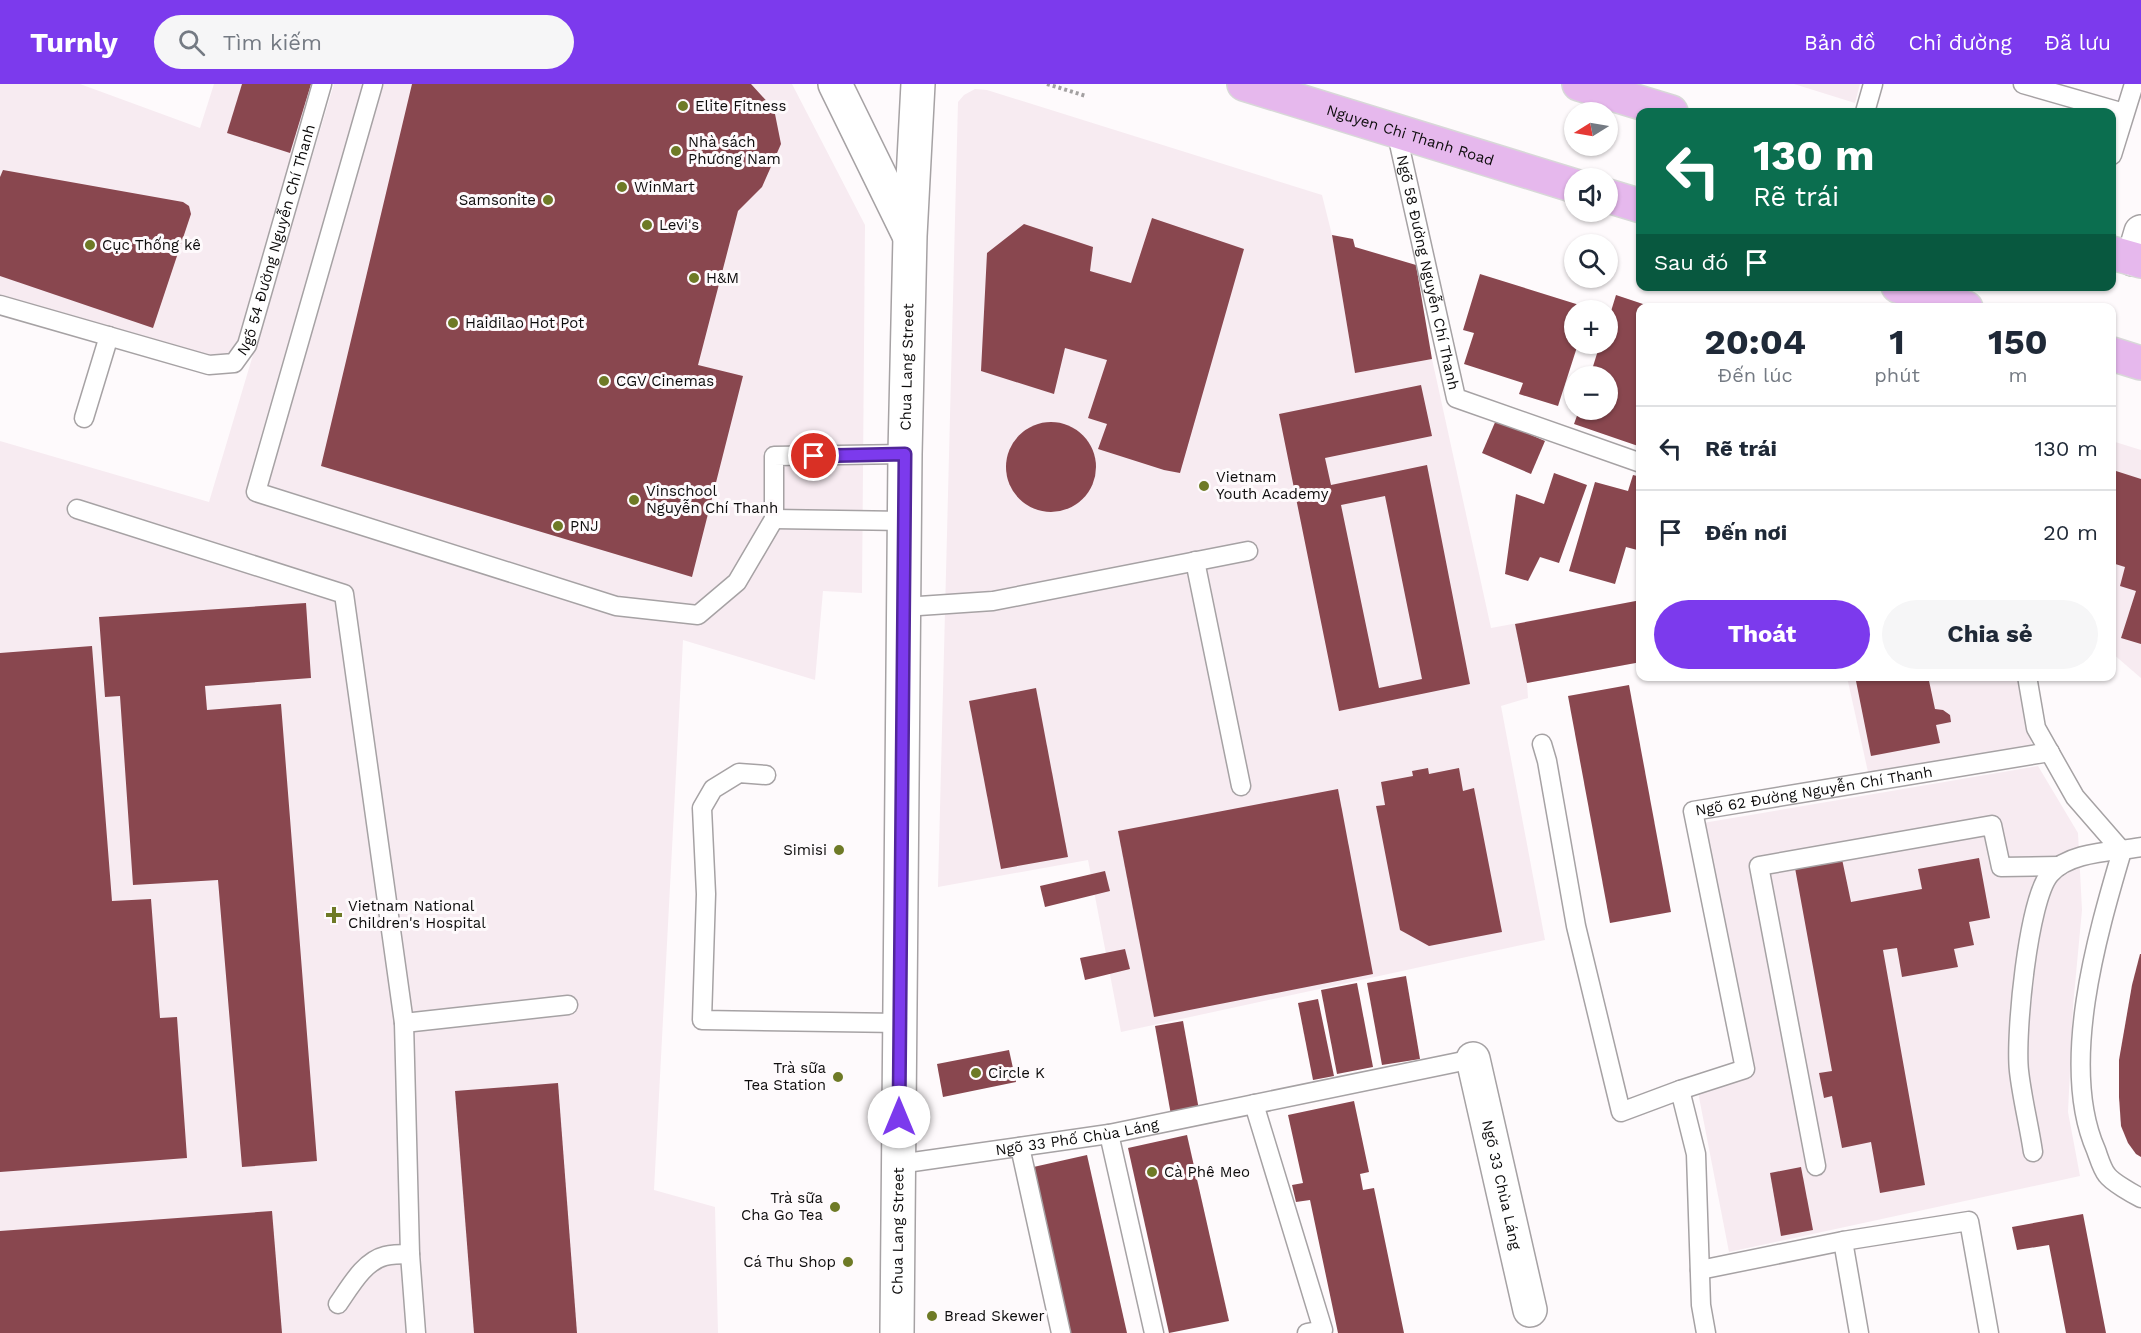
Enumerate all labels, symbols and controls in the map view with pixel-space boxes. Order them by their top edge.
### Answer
search box [154,15,574,69]
text: Turnly [30,26,118,59]
icon: search [175,26,208,59]
text: Tìm kiếm [223,30,322,55]
text: Bản đồ [1804,30,1876,55]
text: Chỉ đường [1909,30,2012,55]
text: Đã lưu [2045,30,2111,55]
place label: Elite Fitness [695,97,786,115]
marker: Elite Fitness [676,99,690,113]
street label: Nguyen Chi Thanh Road [1324,101,1496,169]
north arrow [1564,102,1618,156]
map controls [1564,102,1618,420]
street label: Ngõ 54 Đường Nguyễn Chí Thanh [233,122,319,359]
text: 130 m [1753,131,1875,180]
icon: left [1654,132,1732,210]
place label: Nhà sách Phương Nam [688,133,781,168]
marker: Nhà sách Phương Nam [669,144,683,158]
street label: Ngõ 58 Đường Nguyễn Chí Thanh [1393,153,1463,392]
button: sound [1564,168,1618,222]
place label: WinMart [634,178,695,196]
marker: WinMart [615,180,629,194]
text: Rẽ trái [1753,181,1839,213]
place label: Samsonite [459,191,536,209]
marker: Samsonite [541,193,555,207]
place label: Levi's [659,216,699,234]
marker: Levi's [640,218,654,232]
button: search [1564,234,1618,288]
place label: Cục Thống kê [102,236,201,254]
marker: Cục Thống kê [83,238,97,252]
icon: arrive [1740,246,1773,279]
text: Sau đó [1654,250,1728,275]
place label: H&M [706,269,739,287]
marker: H&M [687,271,701,285]
button: + [1564,300,1618,354]
street label: Chua Lang Street [897,303,917,431]
place label: Haidilao Hot Pot [465,314,585,332]
marker: Haidilao Hot Pot [446,316,460,330]
text: 20:04 [1704,321,1806,363]
text: 1 [1889,321,1905,363]
text: 150 [1988,321,2048,363]
text: Đến lúc [1718,363,1793,387]
text: phút [1874,363,1920,387]
text: m [2008,363,2027,387]
button: − [1564,366,1618,420]
place label: CGV Cinemas [616,372,714,390]
marker: CGV Cinemas [597,374,611,388]
pin [788,430,839,481]
icon: left [1654,432,1687,465]
text: Rẽ trái [1705,436,1777,461]
text: 130 m [2034,436,2098,461]
icon: arrive [797,439,830,472]
place label: Vietnam Youth Academy [1216,468,1329,503]
marker: Vietnam Youth Academy [1197,479,1211,493]
place label: Vinschool Nguyễn Chí Thanh [646,482,778,517]
marker: Vinschool Nguyễn Chí Thanh [627,493,641,507]
icon: arrive [1654,516,1687,549]
place label: PNJ [570,517,599,535]
marker: PNJ [551,519,565,533]
text: Đến nơi [1705,520,1787,545]
text: 20 m [2043,520,2098,545]
button: Thoát [1654,600,1870,669]
button: Chia sẻ [1882,600,2098,669]
street label: Ngõ 62 Đường Nguyễn Chí Thanh [1694,763,1934,819]
place label: Simisi [783,841,827,859]
marker: Simisi [832,843,846,857]
place label: Vietnam National Children's Hospital [348,897,486,932]
marker: Vietnam National Children's Hospital [325,906,343,924]
place label: Trà sữa Tea Station [744,1059,826,1094]
place label: Circle K [988,1064,1045,1082]
marker: Circle K [969,1066,983,1080]
marker: Trà sữa Tea Station [831,1070,845,1084]
position arrow [867,1085,931,1149]
street label: Ngõ 33 Phố Chùa Láng [994,1115,1160,1159]
street label: Ngõ 33 Chùa Láng [1478,1118,1525,1251]
place label: Cà Phê Meo [1164,1163,1250,1181]
marker: Cà Phê Meo [1145,1165,1159,1179]
street label: Chua Lang Street [888,1167,908,1295]
place label: Trà sữa Cha Go Tea [741,1189,824,1224]
marker: Trà sữa Cha Go Tea [828,1200,842,1214]
place label: Cá Thu Shop [743,1253,836,1271]
marker: Cá Thu Shop [841,1255,855,1269]
place label: Bread Skewer [944,1307,1045,1325]
marker: Bread Skewer [925,1309,939,1323]

